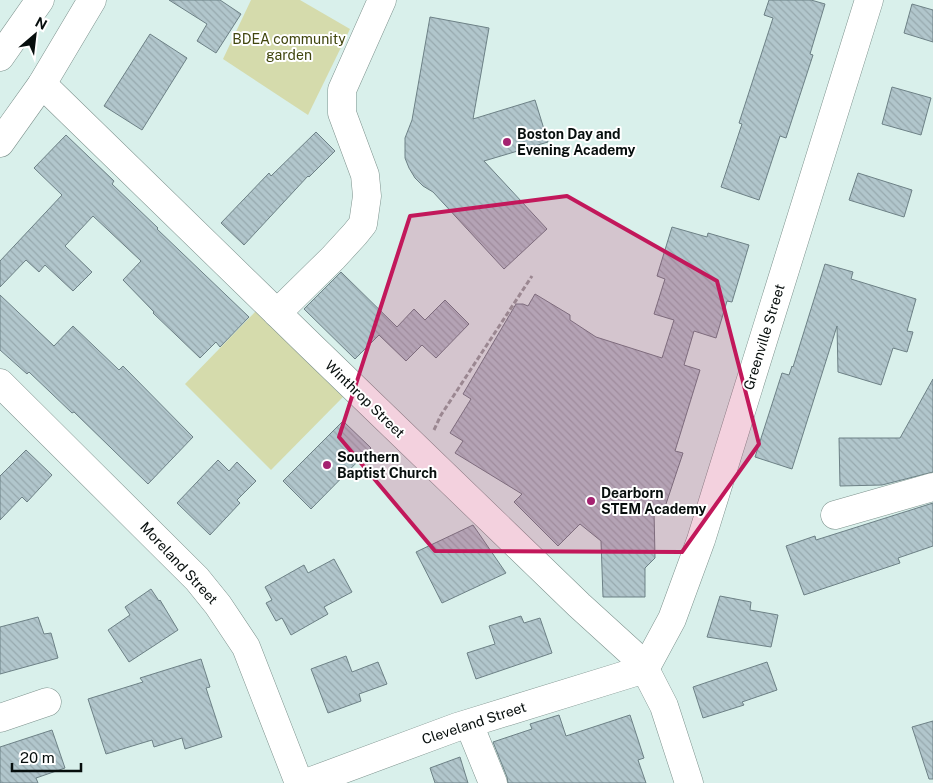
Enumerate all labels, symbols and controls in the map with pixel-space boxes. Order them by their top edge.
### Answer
north arrow [10,10,60,60]
text: N [33,14,50,33]
park label: BDEA community garden [232,31,346,63]
place label: Boston Day and Evening Academy [517,126,636,158]
marker: Boston Day and Evening Academy [501,136,513,148]
street label: Greenville Street [740,282,788,392]
street label: Winthrop Street [322,357,408,441]
place label: Southern Baptist Church [337,449,437,481]
marker: Southern Baptist Church [321,459,333,471]
place label: Dearborn STEM Academy [601,485,707,517]
marker: Dearborn STEM Academy [585,495,597,507]
street label: Moreland Street [137,519,221,607]
street label: Cleveland Street [420,699,528,747]
scale bar [12,740,81,772]
text: 20 m [20,749,55,766]

